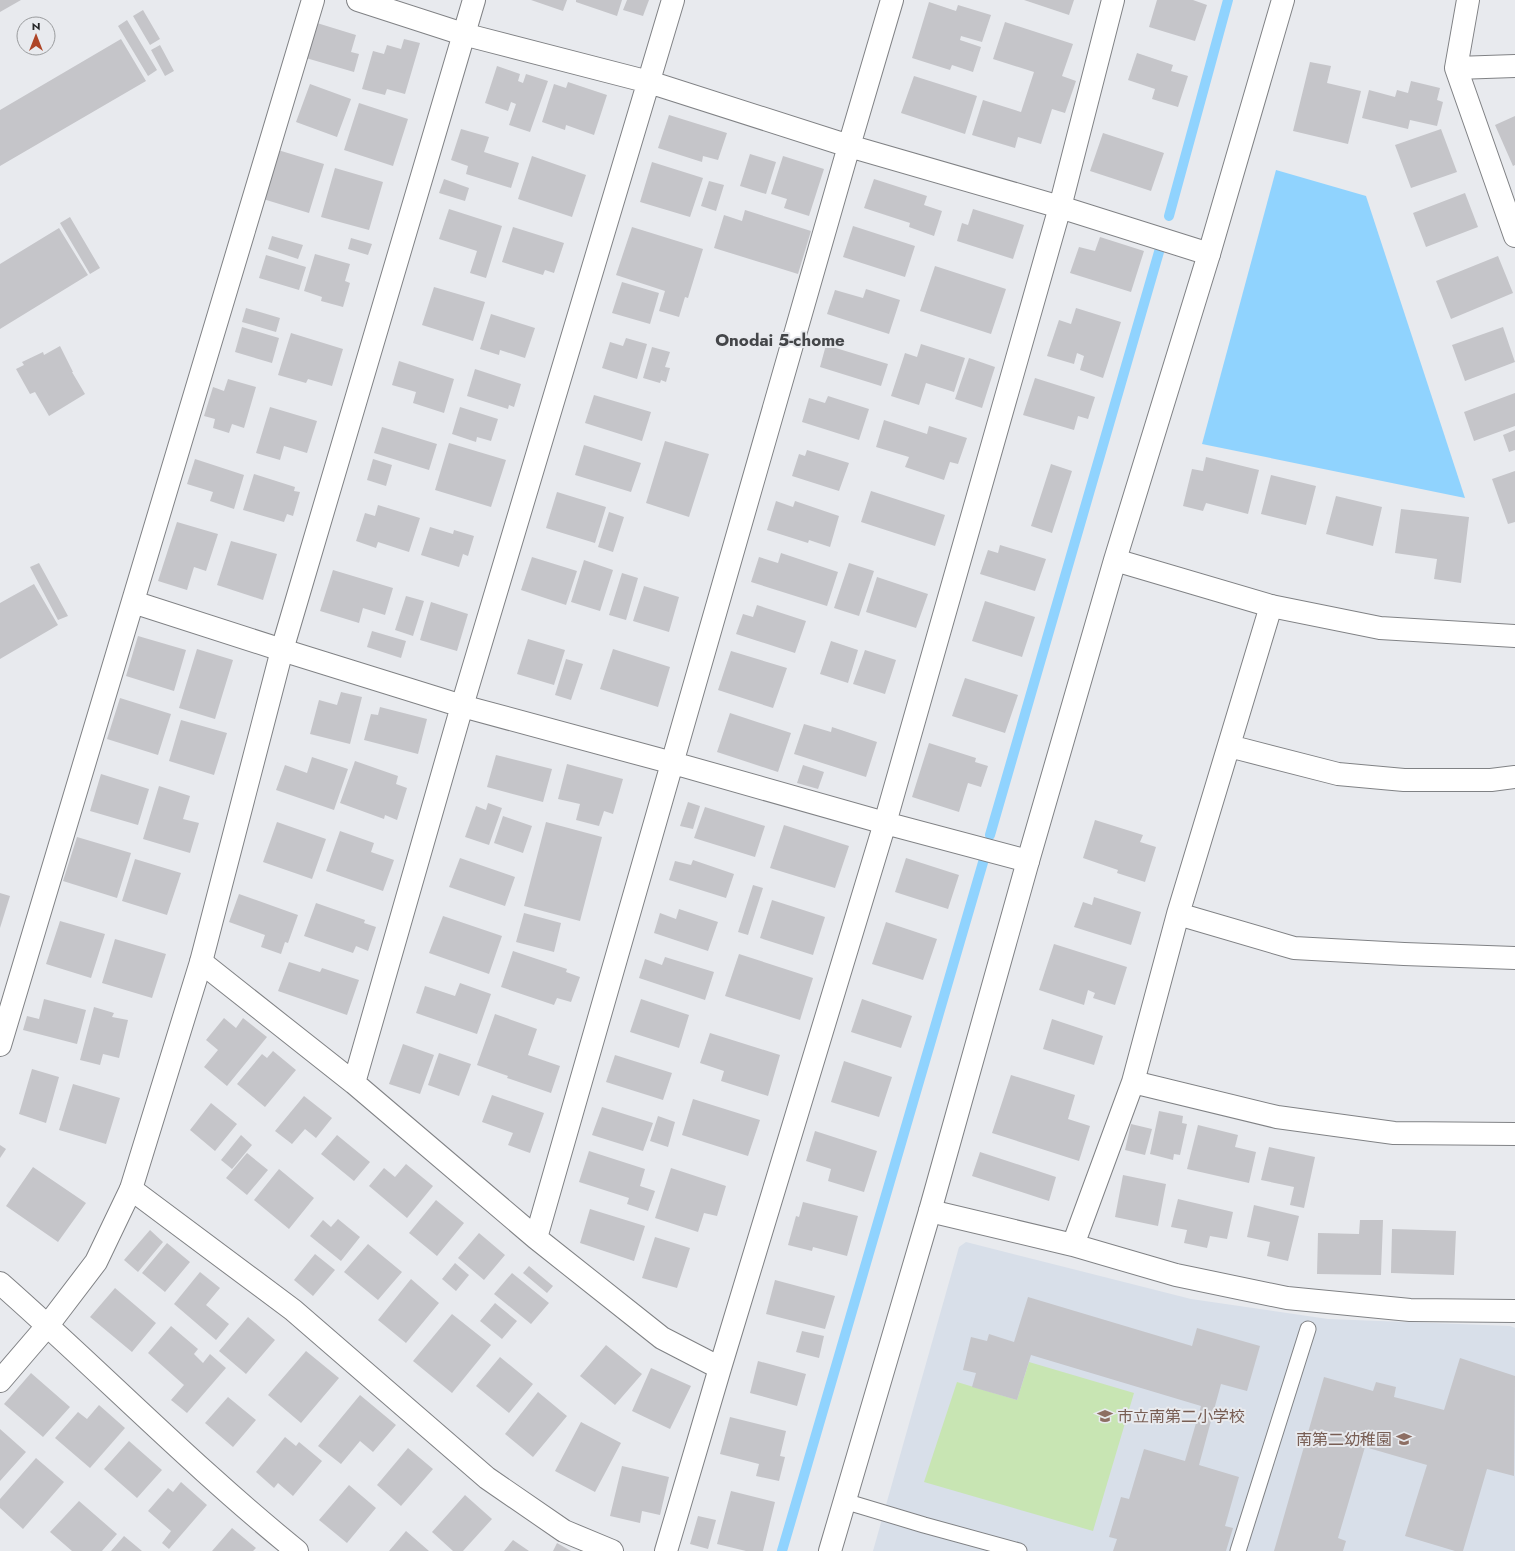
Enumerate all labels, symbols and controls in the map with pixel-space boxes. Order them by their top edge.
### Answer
north arrow [16,16,56,56]
text: N [32,18,40,34]
district label: Onodai 5-chome [715,328,845,352]
place label: 市立南第二小学校 [1117,1405,1245,1428]
school or university icon: 市立南第二小学校 [1096,1407,1114,1425]
place label: 南第二幼稚園 [1296,1428,1392,1451]
school or university icon: 南第二幼稚園 [1395,1430,1413,1448]

